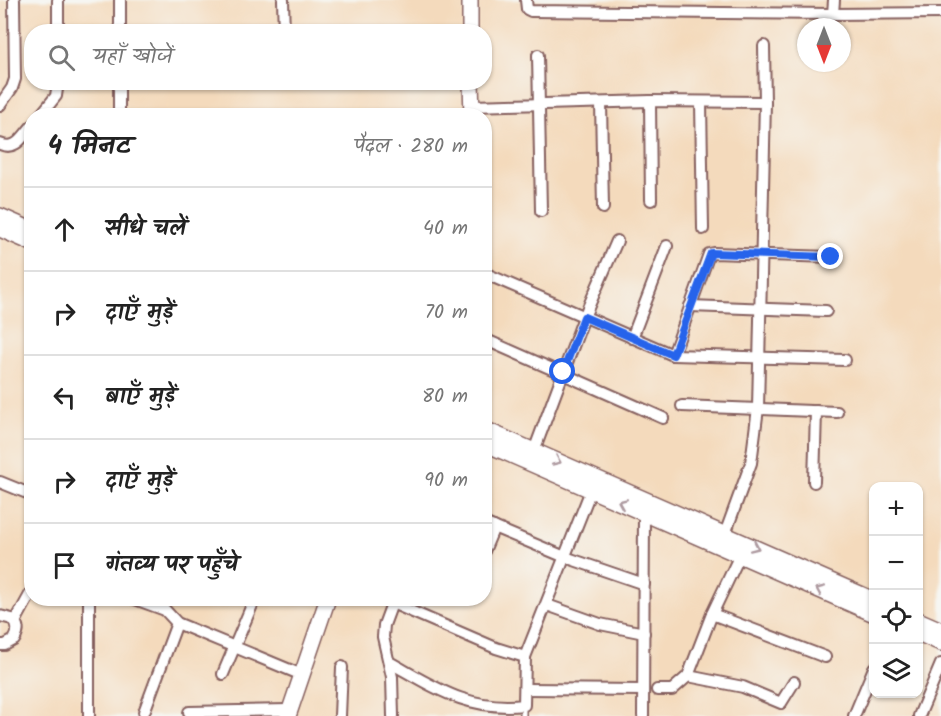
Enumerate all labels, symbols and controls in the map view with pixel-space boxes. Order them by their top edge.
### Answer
north arrow [797,18,851,72]
search box [24,24,492,90]
text: यहाँ खोजें [93,40,172,75]
icon: search [45,41,78,74]
text: 4 मिनट [48,126,131,168]
text: पैदल · 280 m [354,131,468,163]
text: सीधे चलें [105,212,186,247]
icon: ahead [48,213,81,246]
text: 40 m [423,213,468,245]
route end [817,243,843,269]
text: दाएँ मुड़ें [105,296,174,331]
icon: right [48,297,81,330]
text: 70 m [425,297,468,329]
route start [549,358,575,384]
text: बाएँ मुड़ें [105,380,176,415]
icon: left [48,381,81,414]
text: 80 m [422,381,468,413]
one-way arrow [551,454,562,466]
text: दाएँ मुड़ें [105,464,174,499]
icon: right [48,465,81,498]
text: 90 m [424,465,468,497]
map controls [869,482,923,698]
button: + [869,482,923,536]
one-way arrow [618,498,629,510]
button: − [869,536,923,590]
one-way arrow [749,540,760,552]
text: गंतव्य पर पहुँचे [105,548,238,583]
icon: arrive [48,549,81,582]
one-way arrow [815,585,826,597]
button: locate [869,590,923,644]
button: layers [869,644,923,698]

